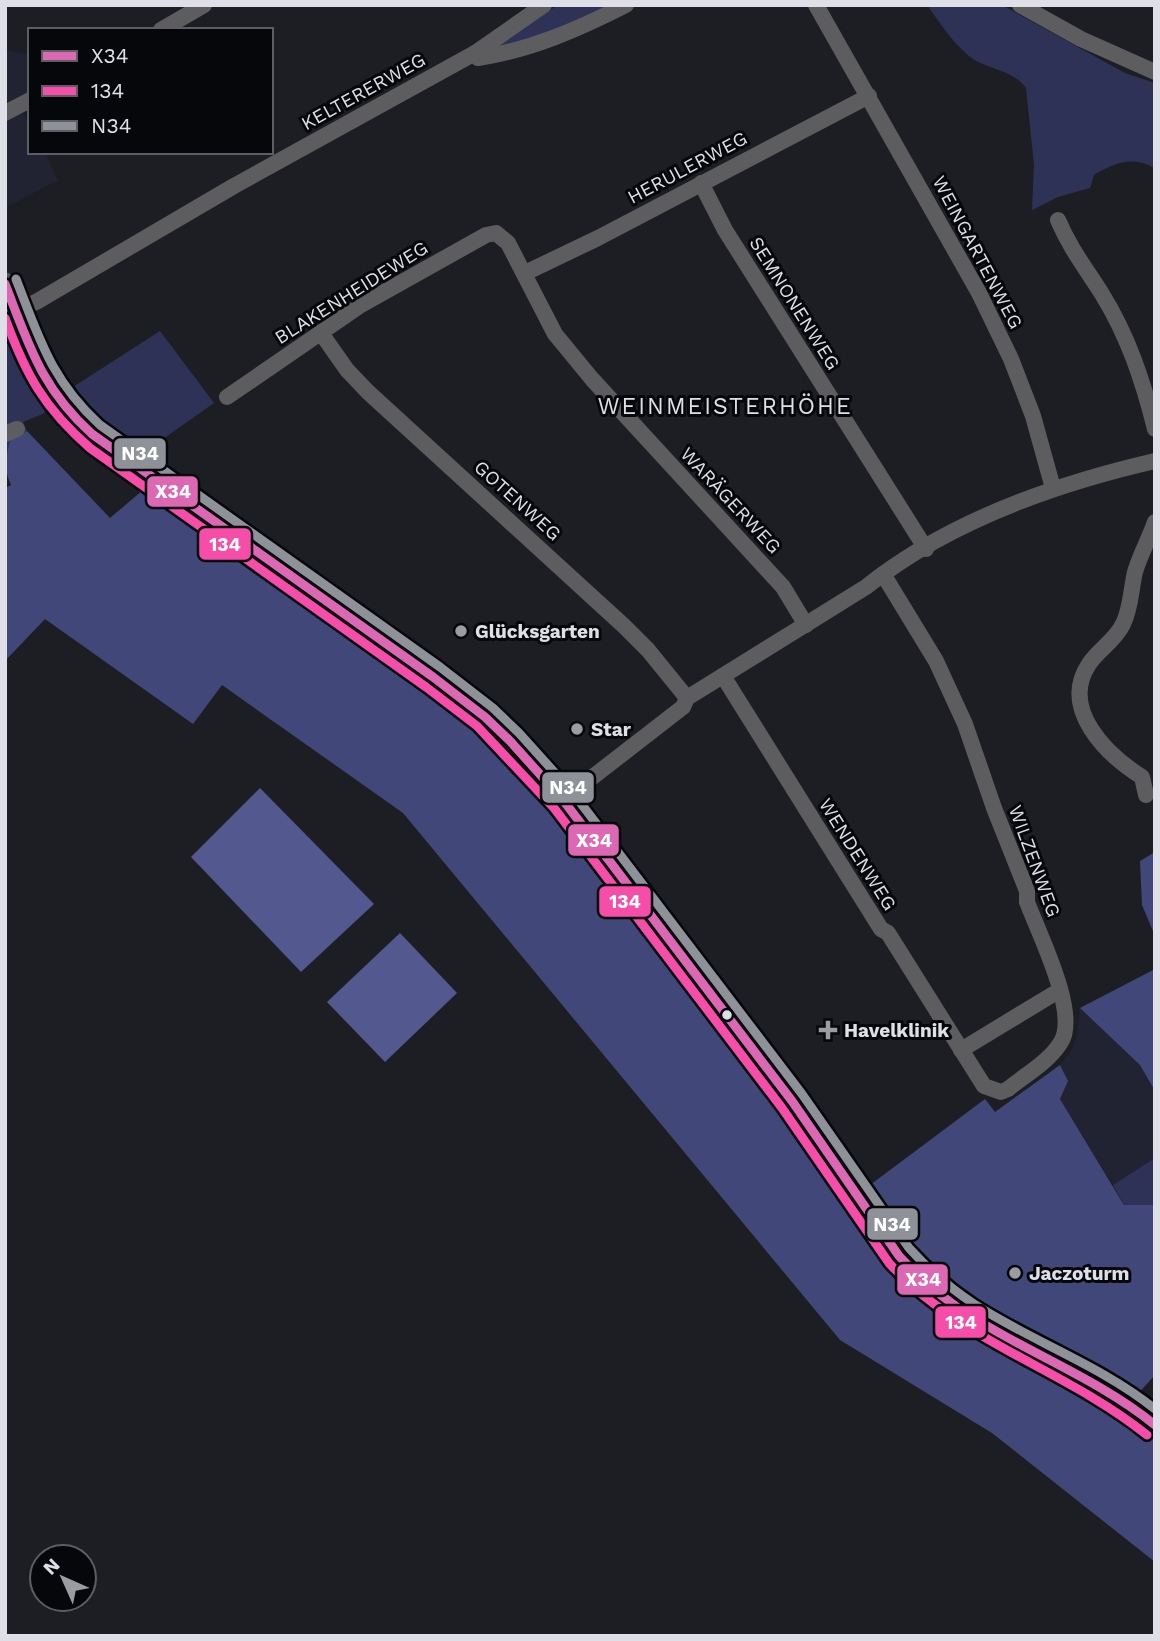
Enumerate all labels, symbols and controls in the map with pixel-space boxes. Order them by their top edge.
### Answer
legend [28,28,273,154]
text: X34 [91,43,129,68]
street label: KELTERERWEG [297,48,429,135]
text: 134 [91,78,124,103]
text: N34 [91,113,132,138]
street label: HERULERWEG [624,126,751,209]
street label: WEINGARTENWEG [928,172,1028,333]
street label: SEMNONENWEG [744,232,845,374]
street label: BLAKENHEIDEWEG [270,236,432,349]
district label: WEINMEISTERHÖHE [597,393,853,420]
line badge: N34 [113,437,167,470]
text: N34 [121,442,159,465]
street label: WARÄGERWEG [675,442,786,558]
street label: GOTENWEG [469,455,566,545]
line badge: X34 [146,475,199,508]
text: X34 [155,480,191,503]
line badge: 134 [198,527,252,561]
text: 134 [209,533,241,556]
place label: Glücksgarten [475,620,600,643]
marker: Glücksgarten [453,623,469,639]
place label: Star [591,718,632,741]
marker: Star [569,721,585,737]
line badge: N34 [541,771,595,804]
text: N34 [549,776,587,799]
street label: WENDENWEG [814,794,901,915]
street label: WILZENWEG [1004,802,1065,920]
line badge: X34 [567,823,620,857]
text: X34 [576,829,612,852]
line badge: 134 [598,885,652,918]
text: 134 [609,890,641,913]
unlabelled marker [720,1008,734,1022]
place label: Havelklinik [844,1019,949,1042]
marker: Havelklinik [818,1020,838,1040]
line badge: N34 [866,1207,919,1241]
text: N34 [873,1213,911,1236]
place label: Jaczoturm [1029,1262,1129,1285]
line badge: X34 [896,1263,949,1296]
marker: Jaczoturm [1007,1265,1023,1281]
text: X34 [905,1268,941,1291]
line badge: 134 [934,1305,987,1339]
text: 134 [945,1311,977,1334]
north arrow [28,1543,98,1613]
text: N [38,1553,64,1579]

